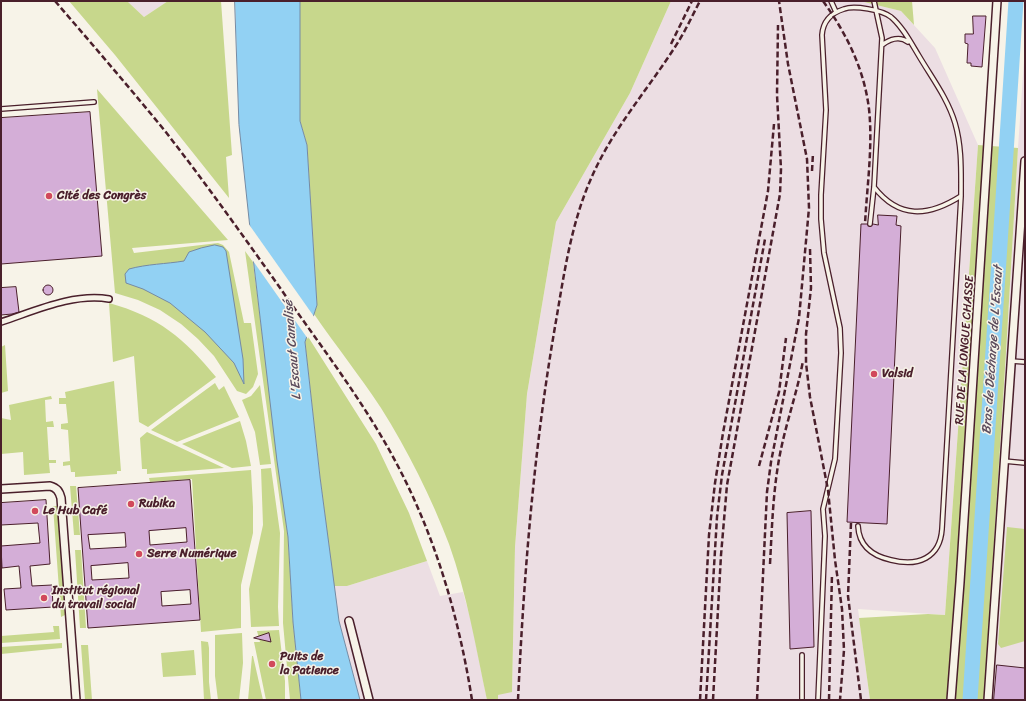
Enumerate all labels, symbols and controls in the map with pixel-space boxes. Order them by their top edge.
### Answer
place label: Cité des Congrès [57,189,146,203]
marker: Cité des Congrès [44,191,54,201]
water label: Bras de Décharge de L'Escaut [979,265,1007,435]
street label: RUE DE LA LONGUE CHASSE [953,275,977,425]
water label: L'Escaut Canalisé [281,299,305,401]
place label: Valsid [882,367,913,381]
marker: Valsid [869,369,879,379]
place label: Rubika [139,497,175,511]
marker: Rubika [126,499,136,509]
place label: Le Hub Café [43,504,107,518]
marker: Le Hub Café [30,506,40,516]
place label: Serre Numérique [147,547,237,561]
marker: Serre Numérique [134,549,144,559]
place label: Institut régional du travail social [52,584,139,612]
marker: Institut régional du travail social [39,593,49,603]
place label: Puits de la Patience [280,650,339,678]
marker: Puits de la Patience [267,659,277,669]

